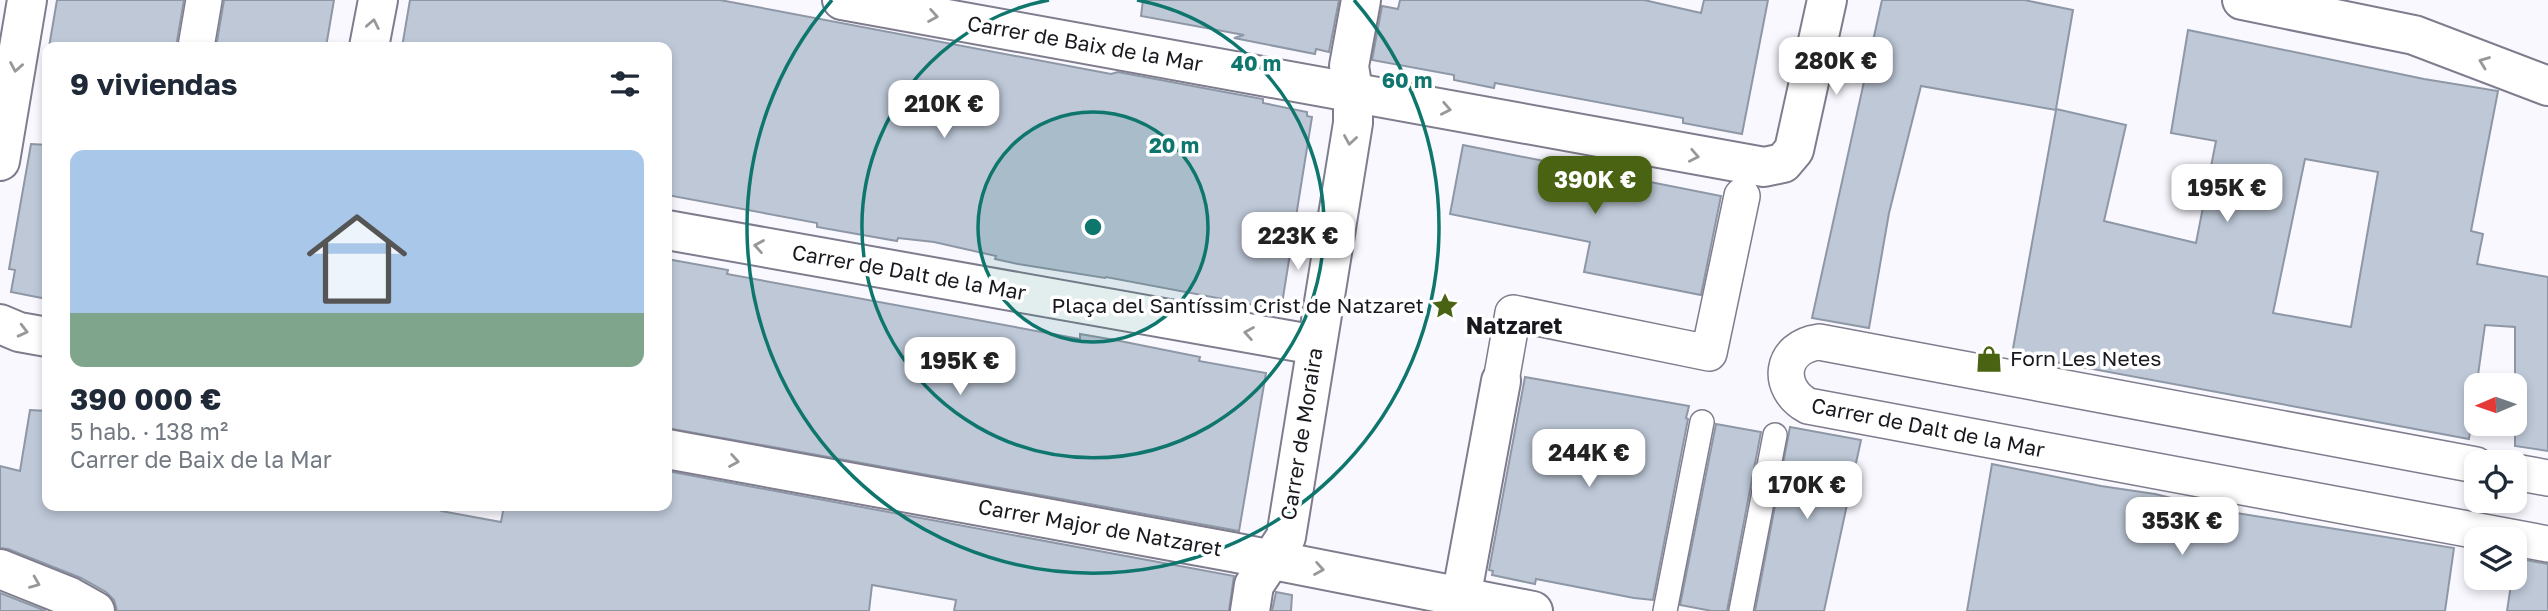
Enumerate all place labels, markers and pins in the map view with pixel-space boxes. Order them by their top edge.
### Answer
pin: 280K € [1779,38,1893,97]
pin: 210K € [887,80,1001,140]
pin: 390K € [1538,156,1652,216]
pin: 195K € [2170,164,2284,224]
pin: 223K € [1241,212,1355,272]
centre of rings [1081,215,1105,239]
place icon: Plaça del Santíssim Crist de Natzaret [1430,291,1460,321]
place label: Plaça del Santíssim Crist de Natzaret [1051,292,1424,318]
pin: 195K € [903,338,1017,397]
shop icon: Forn Les Netes [1974,344,2004,374]
place label: Forn Les Netes [2010,345,2161,371]
pin: 244K € [1532,430,1646,489]
pin: 170K € [1750,462,1864,521]
pin: 353K € [2125,498,2239,557]

